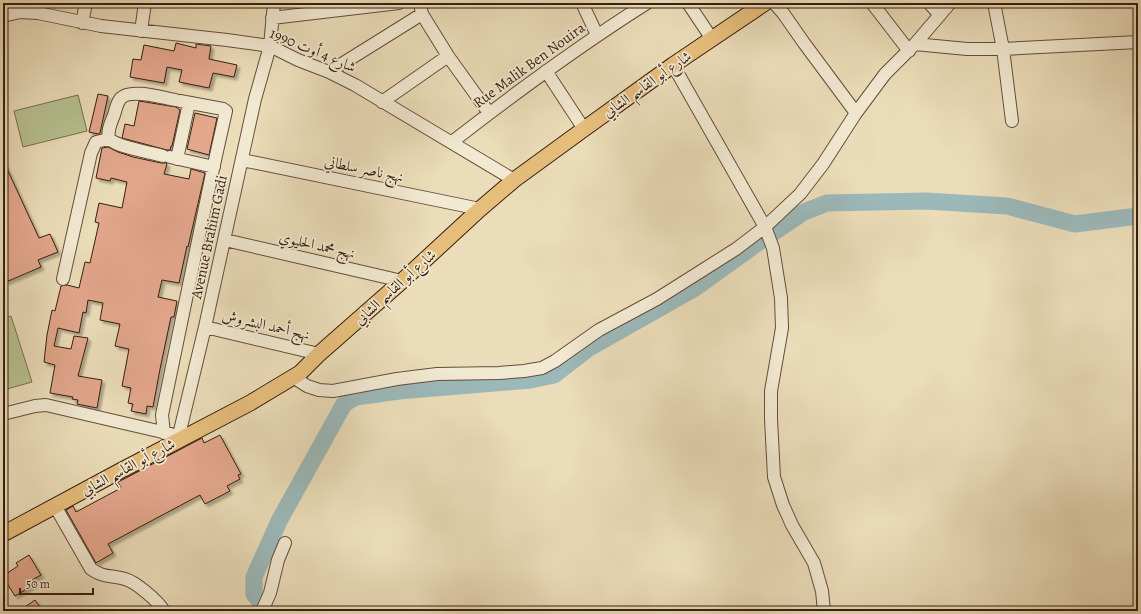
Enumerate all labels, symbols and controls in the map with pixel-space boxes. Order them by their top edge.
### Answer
street label: Rue Malik Ben Nouira [469,18,589,112]
street label: شارع 4 أوت 1990 [266,22,360,80]
street label: شارع أبو القاسم الشابي [598,45,698,126]
street label: نهج ناصر سلطاني [322,151,405,191]
street label: Avenue Brahim Gadi [186,173,232,302]
street label: نهج محمد الحليوي [276,227,357,267]
street label: شارع أبو القاسم الشابي [349,244,444,333]
street label: نهج أحمد البشروش [219,304,312,349]
street label: شارع أبو القاسم الشابي [77,433,181,505]
scale bar [20,570,93,596]
text: 50 m [26,576,50,592]

